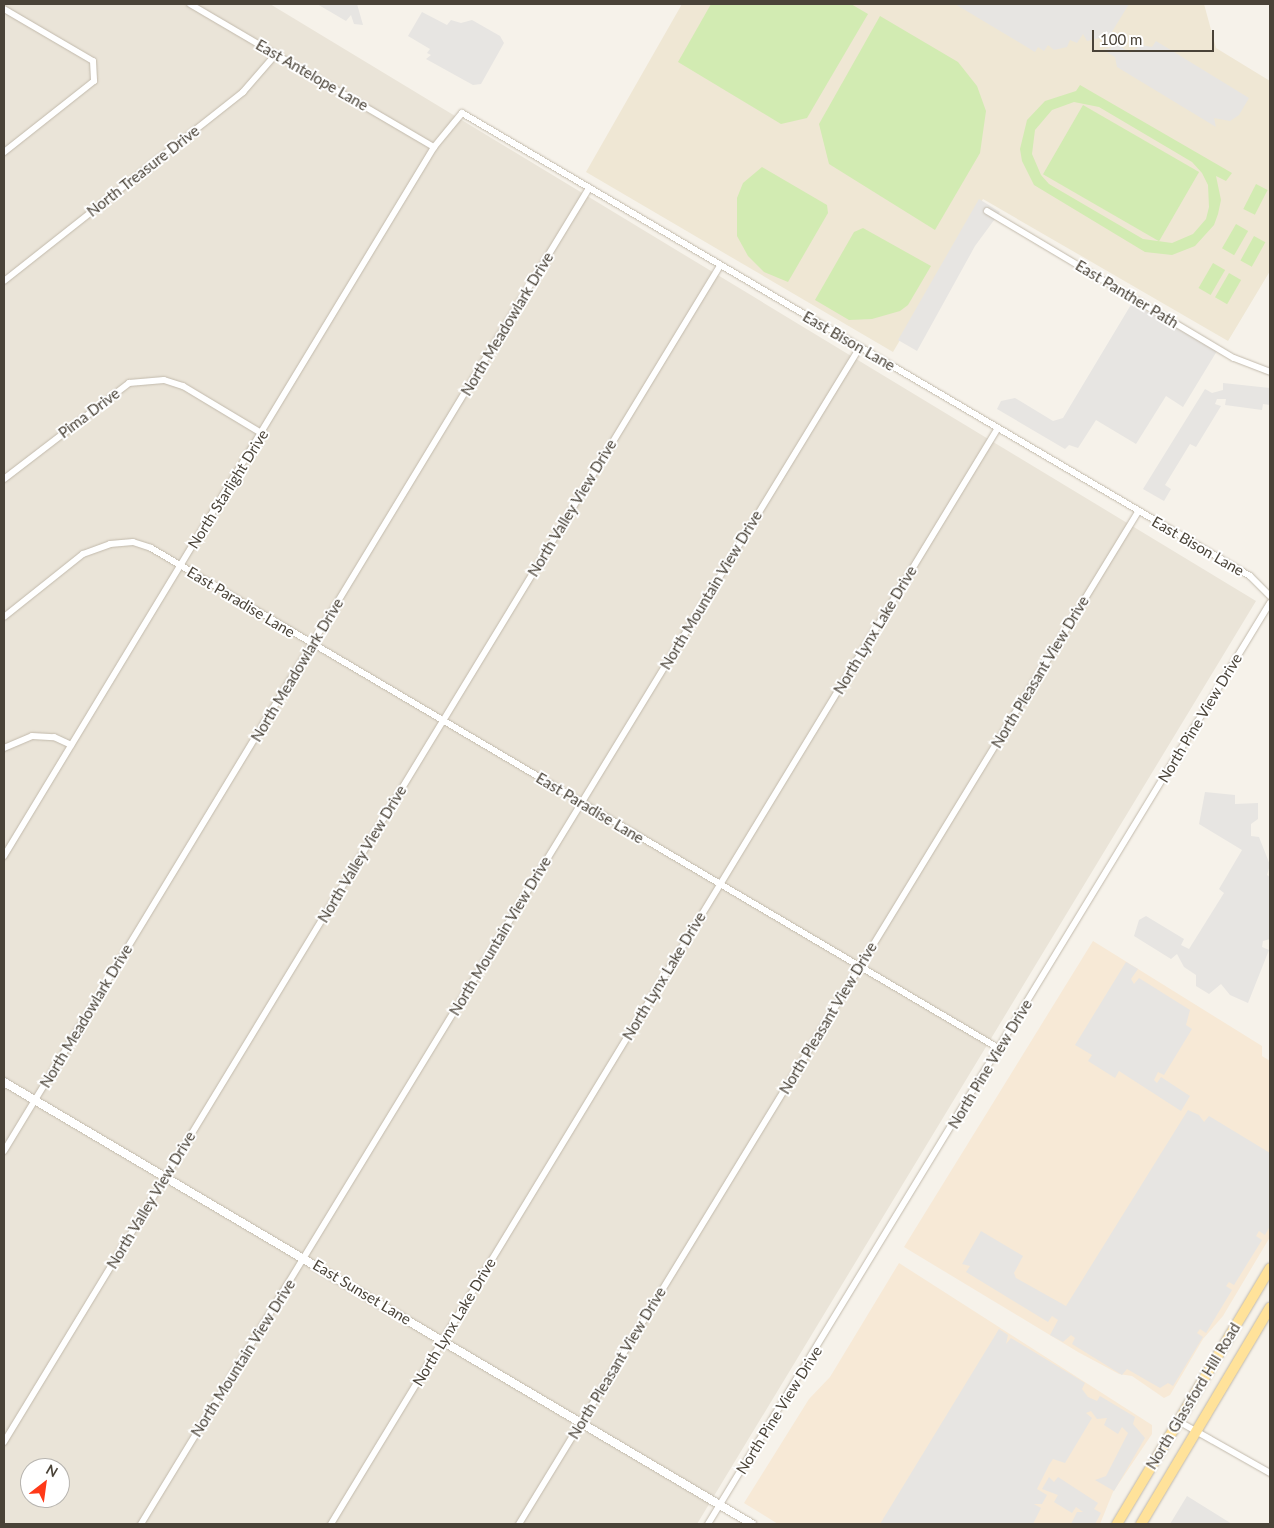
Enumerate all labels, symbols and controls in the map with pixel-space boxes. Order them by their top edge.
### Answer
scale bar [1094,20,1216,52]
text: 100 m [1100,30,1142,48]
street label: East Antelope Lane [252,35,372,115]
street label: North Treasure Drive [83,121,203,221]
street label: North Meadowlark Drive [457,249,557,399]
street label: East Panther Path [1072,256,1182,332]
street label: East Bison Lane [800,307,898,375]
street label: Pima Drive [55,384,123,442]
street label: North Starlight Drive [184,426,272,552]
street label: North Valley View Drive [523,435,621,581]
street label: North Mountain View Drive [656,507,766,673]
street label: East Bison Lane [1149,512,1247,580]
street label: East Paradise Lane [184,563,298,641]
street label: North Lynx Lake Drive [830,563,920,697]
street label: North Pleasant View Drive [987,592,1093,752]
street label: North Meadowlark Drive [247,595,347,745]
street label: North Pine View Drive [1154,650,1246,786]
street label: East Paradise Lane [533,769,647,847]
street label: North Valley View Drive [313,781,411,927]
street label: North Mountain View Drive [445,853,555,1019]
street label: North Lynx Lake Drive [619,909,709,1043]
street label: North Pleasant View Drive [775,938,881,1098]
street label: North Meadowlark Drive [36,941,136,1091]
street label: North Pine View Drive [944,996,1036,1132]
street label: North Valley View Drive [102,1127,200,1273]
street label: North Lynx Lake Drive [409,1255,499,1389]
street label: East Sunset Lane [310,1256,414,1328]
street label: North Mountain View Drive [187,1276,299,1440]
street label: North Pleasant View Drive [564,1283,670,1443]
street label: North Glassford Hill Road [1142,1319,1244,1473]
street label: North Pine View Drive [732,1342,826,1478]
north arrow [20,1458,70,1508]
text: N [43,1460,61,1480]

